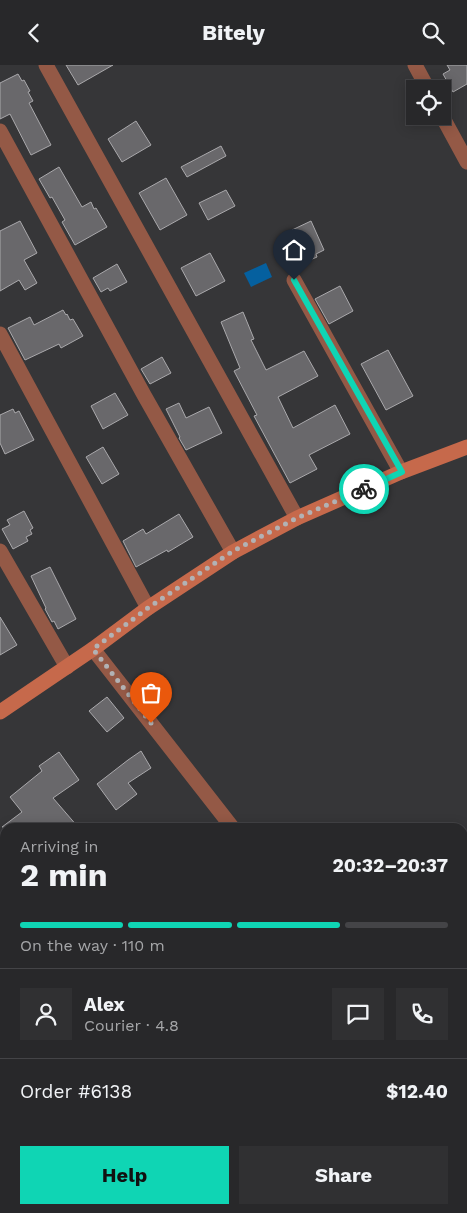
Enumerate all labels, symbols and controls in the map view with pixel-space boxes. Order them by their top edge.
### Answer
icon: back [20,19,48,47]
icon: search [419,19,447,47]
text: Bitely [202,20,265,45]
map controls [406,80,451,125]
button: locate [406,80,451,125]
pin [273,229,315,280]
icon: home [280,236,308,264]
courier [339,464,389,514]
icon: bike [350,475,378,503]
pin [130,672,172,723]
icon: bag [137,679,165,707]
text: Arriving in [20,837,98,856]
text: 20:32–20:37 [332,854,448,877]
text: 2 min [20,856,108,894]
text: On the way · 110 m [20,936,165,955]
button: person [20,988,72,1040]
button: chat [332,988,384,1040]
button: phone [396,988,448,1040]
text: Alex [84,993,125,1016]
text: Courier · 4.8 [84,1016,179,1035]
text: Order #6138 [20,1080,132,1103]
text: $12.40 [386,1080,448,1103]
button: Help [20,1146,229,1204]
button: Share [239,1146,448,1204]

